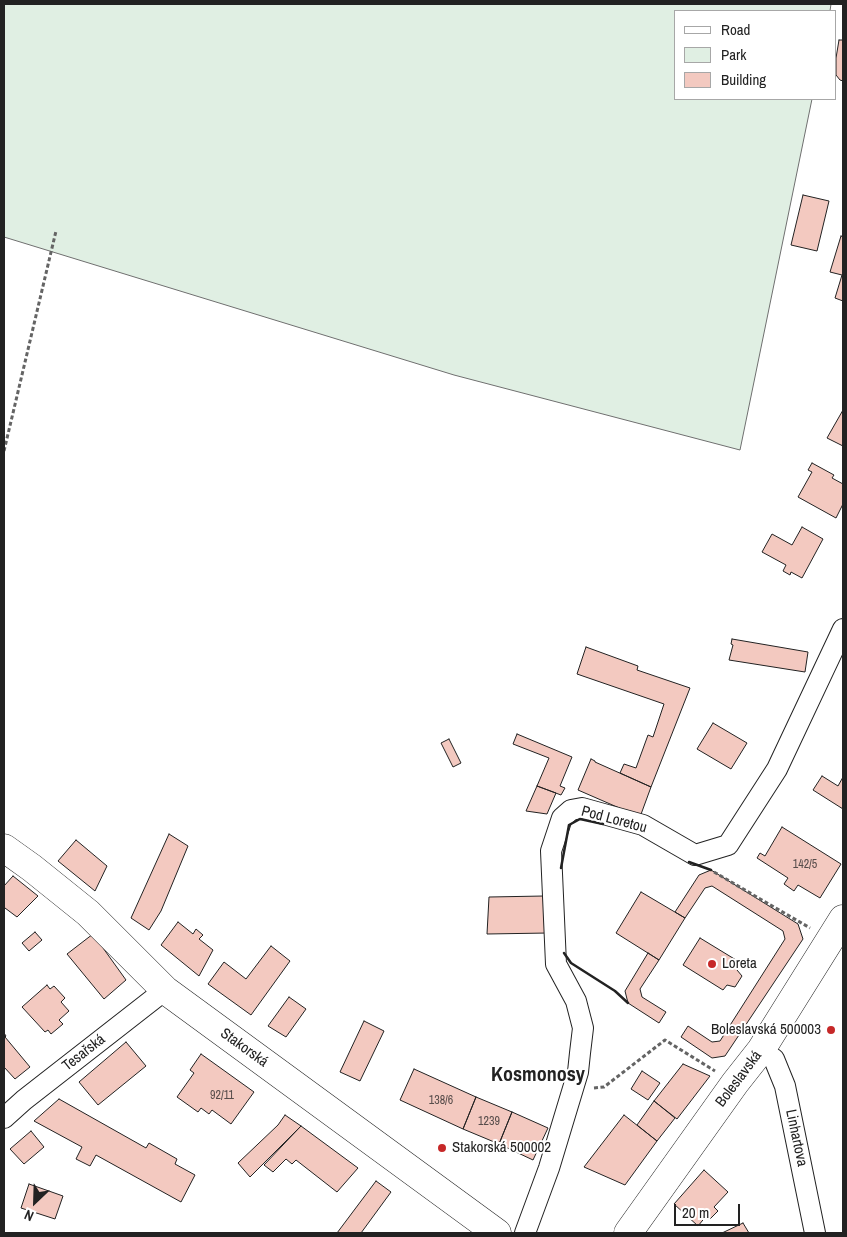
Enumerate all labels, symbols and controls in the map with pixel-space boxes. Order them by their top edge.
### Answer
legend [674,10,837,100]
text: Road [721,19,750,40]
text: Park [721,44,746,65]
text: Building [721,69,766,90]
street label: Pod Loretou [579,803,649,837]
house number: 142/5 [793,858,817,872]
place label: Loreta [722,955,757,973]
marker: Loreta [706,958,718,970]
place label: Boleslavská 500003 [711,1021,821,1039]
marker: Boleslavská 500003 [825,1024,837,1036]
street label: Stakorská [217,1025,271,1071]
street label: Tesařská [59,1031,109,1075]
street label: Boleslavská [712,1047,766,1111]
district label: Kosmonosy [491,1064,585,1088]
house number: 92/11 [210,1089,234,1103]
house number: 138/6 [429,1094,453,1108]
street label: Linhartova [781,1108,811,1168]
house number: 1239 [478,1115,500,1129]
place label: Stakorská 500002 [452,1139,551,1157]
marker: Stakorská 500002 [436,1142,448,1154]
north arrow [10,1177,60,1227]
scale bar [677,1194,743,1226]
text: 20 m [682,1202,709,1223]
text: N [21,1206,36,1226]

